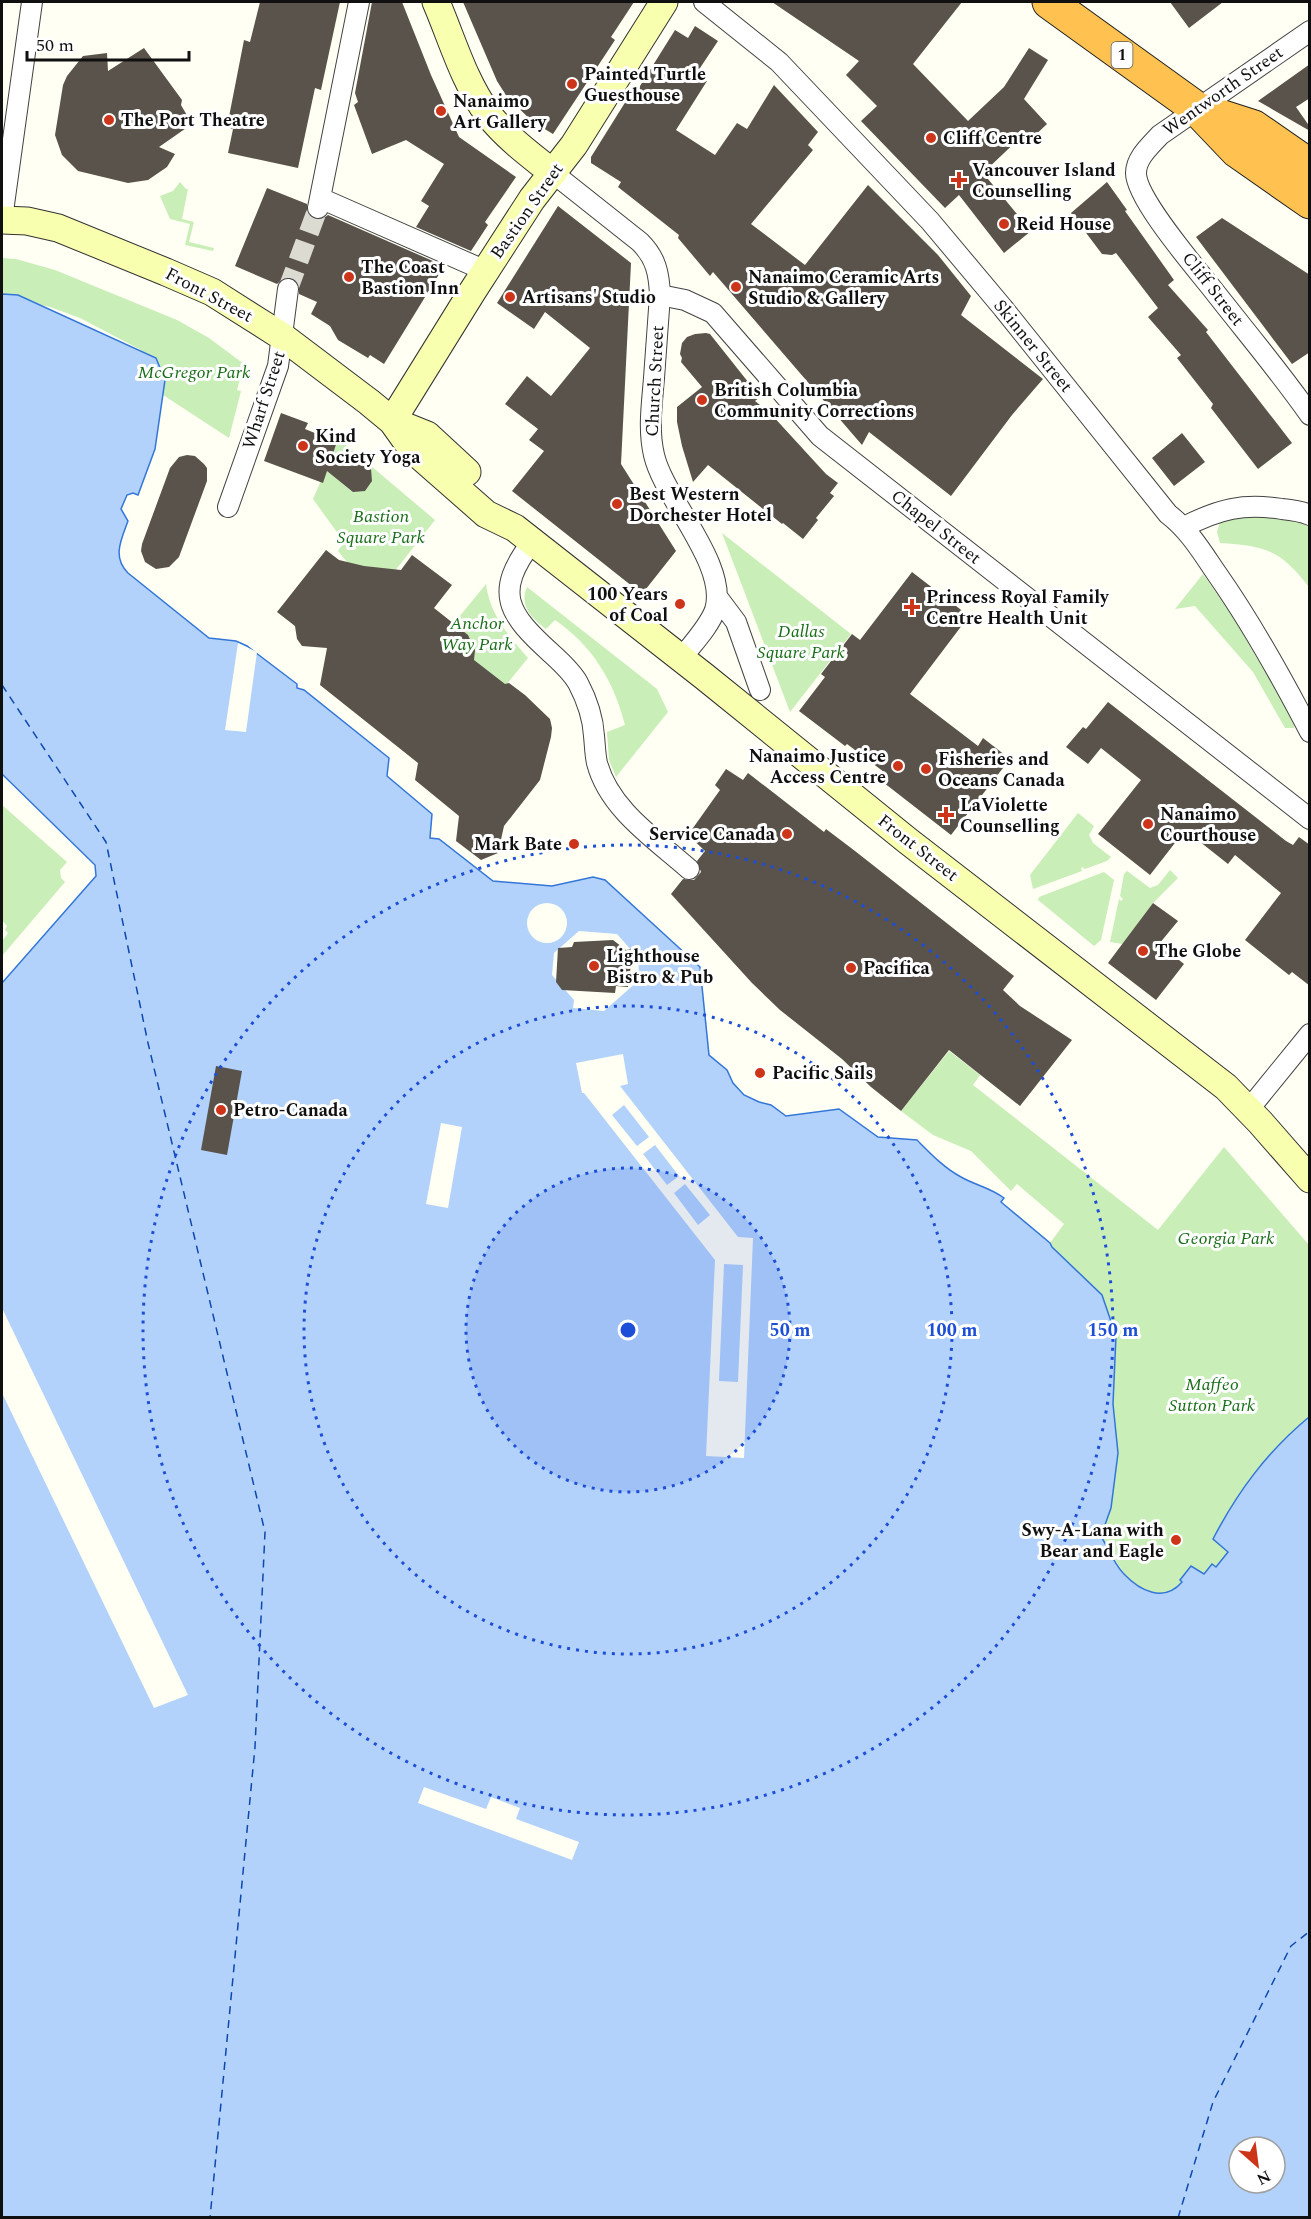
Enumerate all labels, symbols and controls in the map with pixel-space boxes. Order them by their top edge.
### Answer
scale bar [27,24,189,62]
text: 50 m [36,32,74,59]
street label: Wentworth Street [1157,39,1289,143]
road number: 1 [1112,42,1132,68]
place label: Painted Turtle Guesthouse [584,61,706,109]
marker: Painted Turtle Guesthouse [565,77,579,91]
place label: Nanaimo Art Gallery [453,88,548,136]
marker: Nanaimo Art Gallery [434,104,448,118]
place label: The Port Theatre [121,107,265,134]
marker: The Port Theatre [102,113,116,127]
place label: Cliff Centre [943,125,1042,152]
marker: Cliff Centre [924,131,938,145]
street label: Bastion Street [484,157,570,265]
place label: Vancouver Island Counselling [972,157,1116,205]
marker: Vancouver Island Counselling [950,171,968,189]
place label: Reid House [1016,211,1111,238]
marker: Reid House [997,217,1011,231]
street label: Cliff Street [1175,246,1251,332]
place label: The Coast Bastion Inn [361,254,459,302]
street label: Front Street [160,261,258,329]
place label: Nanaimo Ceramic Arts Studio & Gallery [748,264,939,312]
marker: The Coast Bastion Inn [342,270,356,284]
marker: Nanaimo Ceramic Arts Studio & Gallery [729,280,743,294]
place label: Artisans' Studio [522,284,656,311]
marker: Artisans' Studio [503,290,517,304]
street label: Skinner Street [987,293,1079,399]
street label: Church Street [639,325,671,437]
street label: Wharf Street [235,347,293,453]
park label: McGregor Park [138,359,251,386]
place label: British Columbia Community Corrections [714,377,914,425]
marker: British Columbia Community Corrections [695,393,709,407]
place label: Kind Society Yoga [315,423,421,471]
marker: Kind Society Yoga [296,439,310,453]
place label: Best Western Dorchester Hotel [629,481,772,529]
street label: Chapel Street [885,483,987,571]
marker: Best Western Dorchester Hotel [610,497,624,511]
park label: Bastion Square Park [337,503,426,551]
place label: 100 Years of Coal [587,581,668,629]
place label: Princess Royal Family Centre Health Unit [926,584,1110,632]
marker: 100 Years of Coal [673,597,687,611]
marker: Princess Royal Family Centre Health Unit [903,598,921,616]
park label: Anchor Way Park [441,610,513,658]
park label: Dallas Square Park [757,618,846,666]
place label: Nanaimo Justice Access Centre [749,743,886,791]
place label: Fisheries and Oceans Canada [938,746,1066,794]
marker: Nanaimo Justice Access Centre [891,759,905,773]
marker: Fisheries and Oceans Canada [919,762,933,776]
place label: LaViolette Counselling [960,792,1060,840]
place label: Nanaimo Courthouse [1160,801,1256,849]
marker: LaViolette Counselling [937,806,955,824]
street label: Front Street [872,808,964,888]
marker: Nanaimo Courthouse [1141,817,1155,831]
place label: Service Canada [649,821,776,848]
marker: Service Canada [780,827,794,841]
place label: Mark Bate [474,831,562,858]
marker: Mark Bate [567,837,581,851]
place label: The Globe [1155,938,1241,965]
place label: Lighthouse Bistro & Pub [606,943,713,991]
marker: The Globe [1136,944,1150,958]
place label: Pacifica [863,955,930,982]
marker: Lighthouse Bistro & Pub [587,959,601,973]
marker: Pacifica [844,961,858,975]
place label: Pacific Sails [772,1060,873,1087]
marker: Pacific Sails [753,1066,767,1080]
place label: Petro-Canada [233,1097,349,1124]
marker: Petro-Canada [214,1103,228,1117]
park label: Georgia Park [1178,1225,1275,1252]
text: 50 m [770,1317,810,1344]
text: 100 m [926,1317,978,1344]
text: 150 m [1087,1317,1139,1344]
centre of rings [618,1320,638,1340]
park label: Maffeo Sutton Park [1169,1371,1256,1419]
place label: Swy-A-Lana with Bear and Eagle [1022,1517,1164,1565]
marker: Swy-A-Lana with Bear and Eagle [1169,1533,1183,1547]
north arrow [1227,2135,1287,2195]
text: N [1252,2164,1275,2191]

